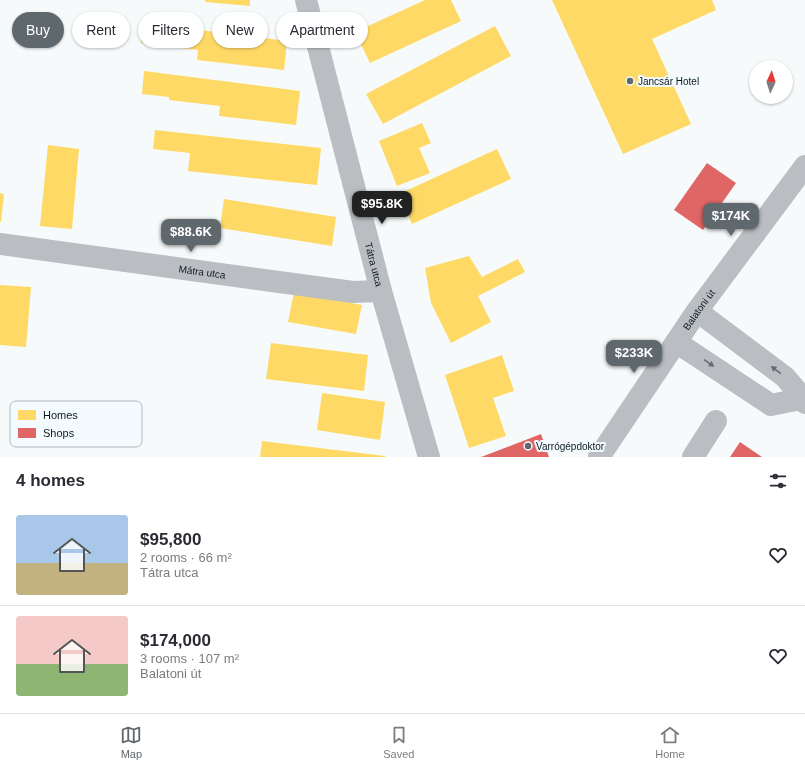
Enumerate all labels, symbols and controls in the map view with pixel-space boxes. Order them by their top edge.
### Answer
chip: Buy [12,12,64,48]
chip: Rent [72,12,130,48]
chip: Filters [138,12,204,48]
chip: New [212,12,268,48]
chip: Apartment [276,12,368,48]
north arrow [749,60,793,104]
map controls [749,60,793,104]
marker: Jancsár Hotel [625,76,635,86]
place label: Jancsár Hotel [638,76,699,87]
pin: $95.8K [349,191,415,225]
text: $95.8K [361,196,403,211]
pin: $174K [703,203,759,237]
text: $174K [712,208,750,223]
pin: $88.6K [158,219,224,253]
text: $88.6K [170,224,212,239]
street label: Tátra utca [363,241,385,288]
street label: Mátra utca [178,263,227,280]
street label: Balatoni út [680,287,717,332]
pin: $233K [606,340,662,374]
text: $233K [615,345,653,360]
one-way arrow [703,359,714,367]
one-way arrow [770,366,781,375]
legend [10,401,142,447]
text: Homes [43,409,78,421]
text: Shops [43,427,75,439]
marker: Varrógépdoktor [523,441,533,451]
place label: Varrógépdoktor [536,441,605,452]
icon: filters [767,470,789,492]
text: 4 homes [16,471,85,490]
text: $95,800 [140,530,201,549]
icon: home [48,531,96,579]
icon: heart [767,544,789,566]
text: 2 rooms · 66 m² [140,550,232,565]
text: Tátra utca [140,565,199,580]
text: $174,000 [140,631,211,650]
icon: home [48,632,96,680]
icon: heart [767,645,789,667]
text: 3 rooms · 107 m² [140,651,239,666]
text: Balatoni út [140,666,201,681]
tab: Map [120,724,142,760]
tab: Saved [383,724,414,760]
tab: Home [655,724,685,760]

